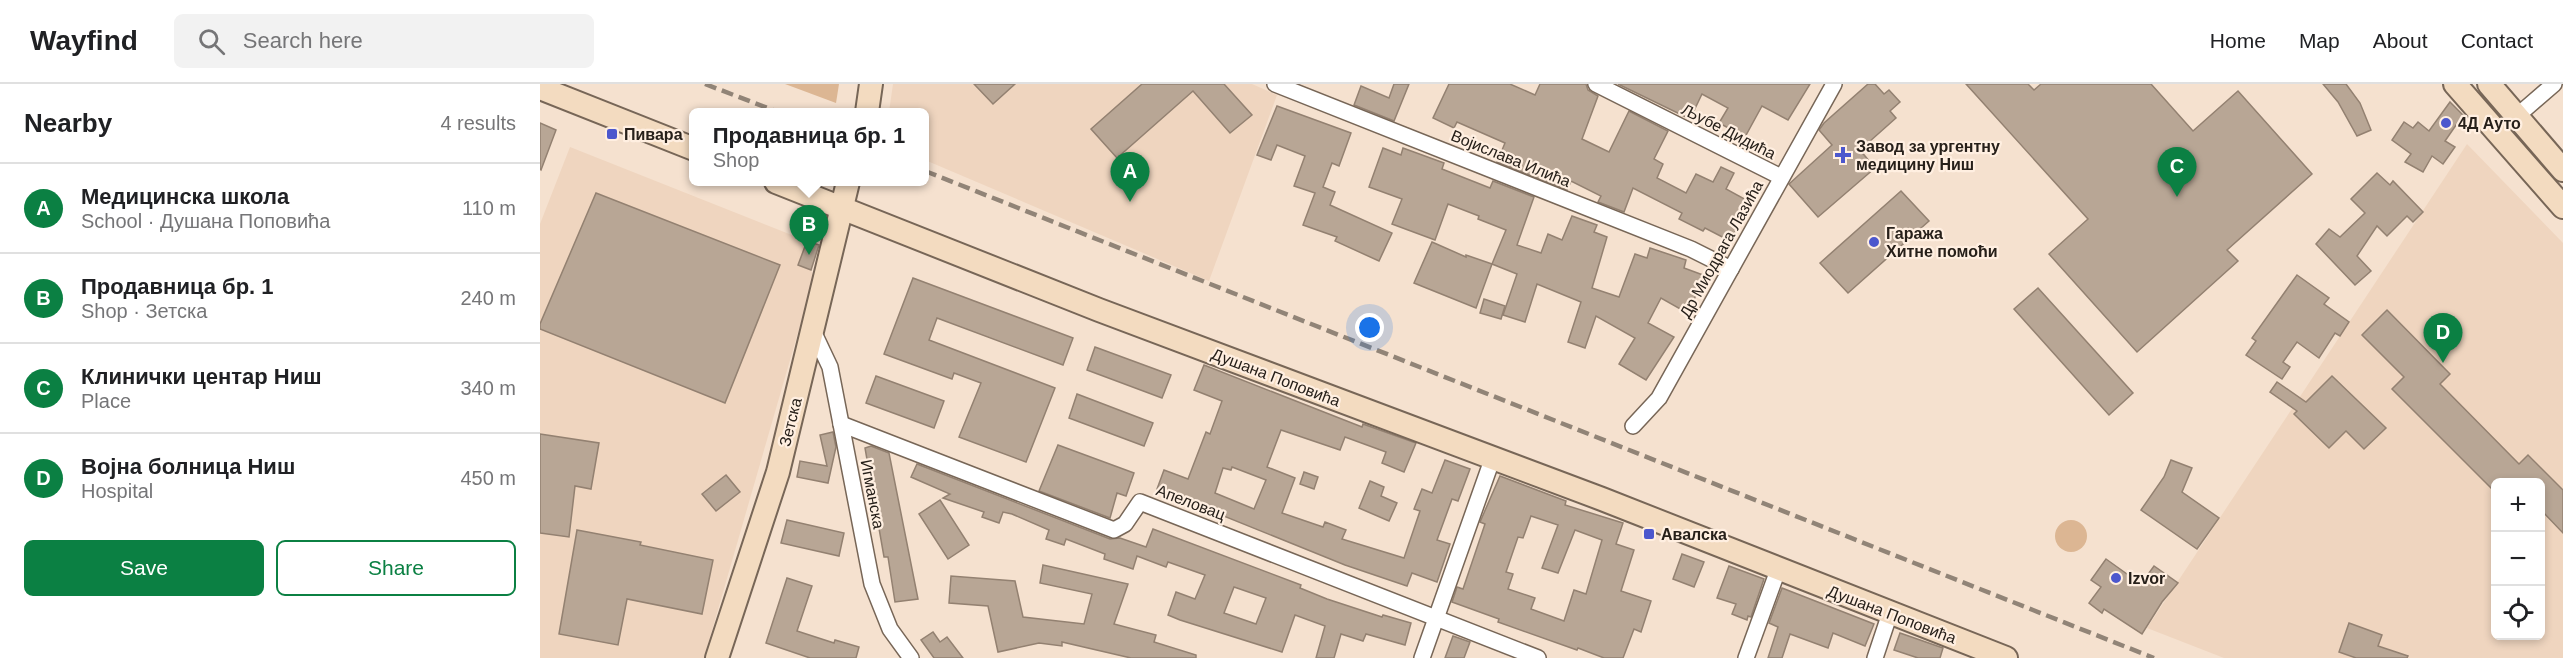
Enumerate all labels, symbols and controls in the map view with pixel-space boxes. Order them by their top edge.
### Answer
search box [174,14,594,68]
text: Wayfind [30,25,138,56]
icon: search [195,25,228,58]
text: Search here [243,28,363,53]
text: Home [2210,29,2266,52]
text: Map [2299,29,2340,52]
text: About [2373,29,2428,52]
text: Contact [2461,29,2533,52]
street label: Љубе Дидића [1679,100,1779,163]
text: Nearby [24,108,112,138]
popup [689,108,929,186]
text: 4 results [440,112,516,134]
place label: 4Д Ауто [2458,115,2521,132]
marker: 4Д Ауто [2439,116,2453,130]
text: Продавница бр. 1 [713,123,905,148]
place label: Пивара [624,126,683,143]
marker: Пивара [605,127,619,141]
street label: Војислава Илића [1449,127,1573,190]
place label: Завод за ургентну медицину Ниш [1856,138,2000,173]
marker: Завод за ургентну медицину Ниш [1834,146,1852,164]
pin: C [2158,147,2196,197]
text: Shop [713,149,759,171]
pin: A [1110,152,1150,202]
street label: Др Миодрага Лазића [1677,178,1766,321]
text: Медицинска школа [81,184,289,209]
text: A [36,197,51,219]
text: 110 m [462,197,516,219]
pin: B [790,206,828,255]
text: School · Душана Поповића [81,210,330,232]
place label: Гаража Хитне помоћи [1886,225,1998,260]
marker: Гаража Хитне помоћи [1867,235,1881,249]
text: Продавница бр. 1 [81,274,274,299]
text: B [36,287,51,309]
text: 240 m [460,287,516,309]
text: Shop · Зетска [81,300,207,322]
your location [1355,313,1384,342]
pin: D [2424,314,2462,363]
street label: Душана Поповића [1209,345,1343,410]
text: Клинички центар Ниш [81,364,322,389]
text: C [36,377,51,399]
text: 340 m [460,377,516,399]
text: Place [81,390,131,412]
street label: Зетска [776,396,805,448]
text: Војна болница Ниш [81,454,295,479]
street label: Игманска [857,458,888,530]
text: D [36,467,51,489]
text: 450 m [460,467,516,489]
map controls [2491,478,2545,640]
button: + [2491,478,2545,532]
text: Hospital [81,480,153,502]
street label: Апеловац [1154,482,1228,523]
place label: Авалска [1661,526,1727,543]
marker: Авалска [1642,527,1656,541]
button: − [2491,532,2545,586]
button: Save [24,540,264,596]
button: Share [276,540,516,596]
place label: Izvor [2128,570,2165,587]
marker: Izvor [2109,571,2123,585]
street label: Душана Поповића [1825,582,1959,647]
button: locate [2491,586,2545,640]

